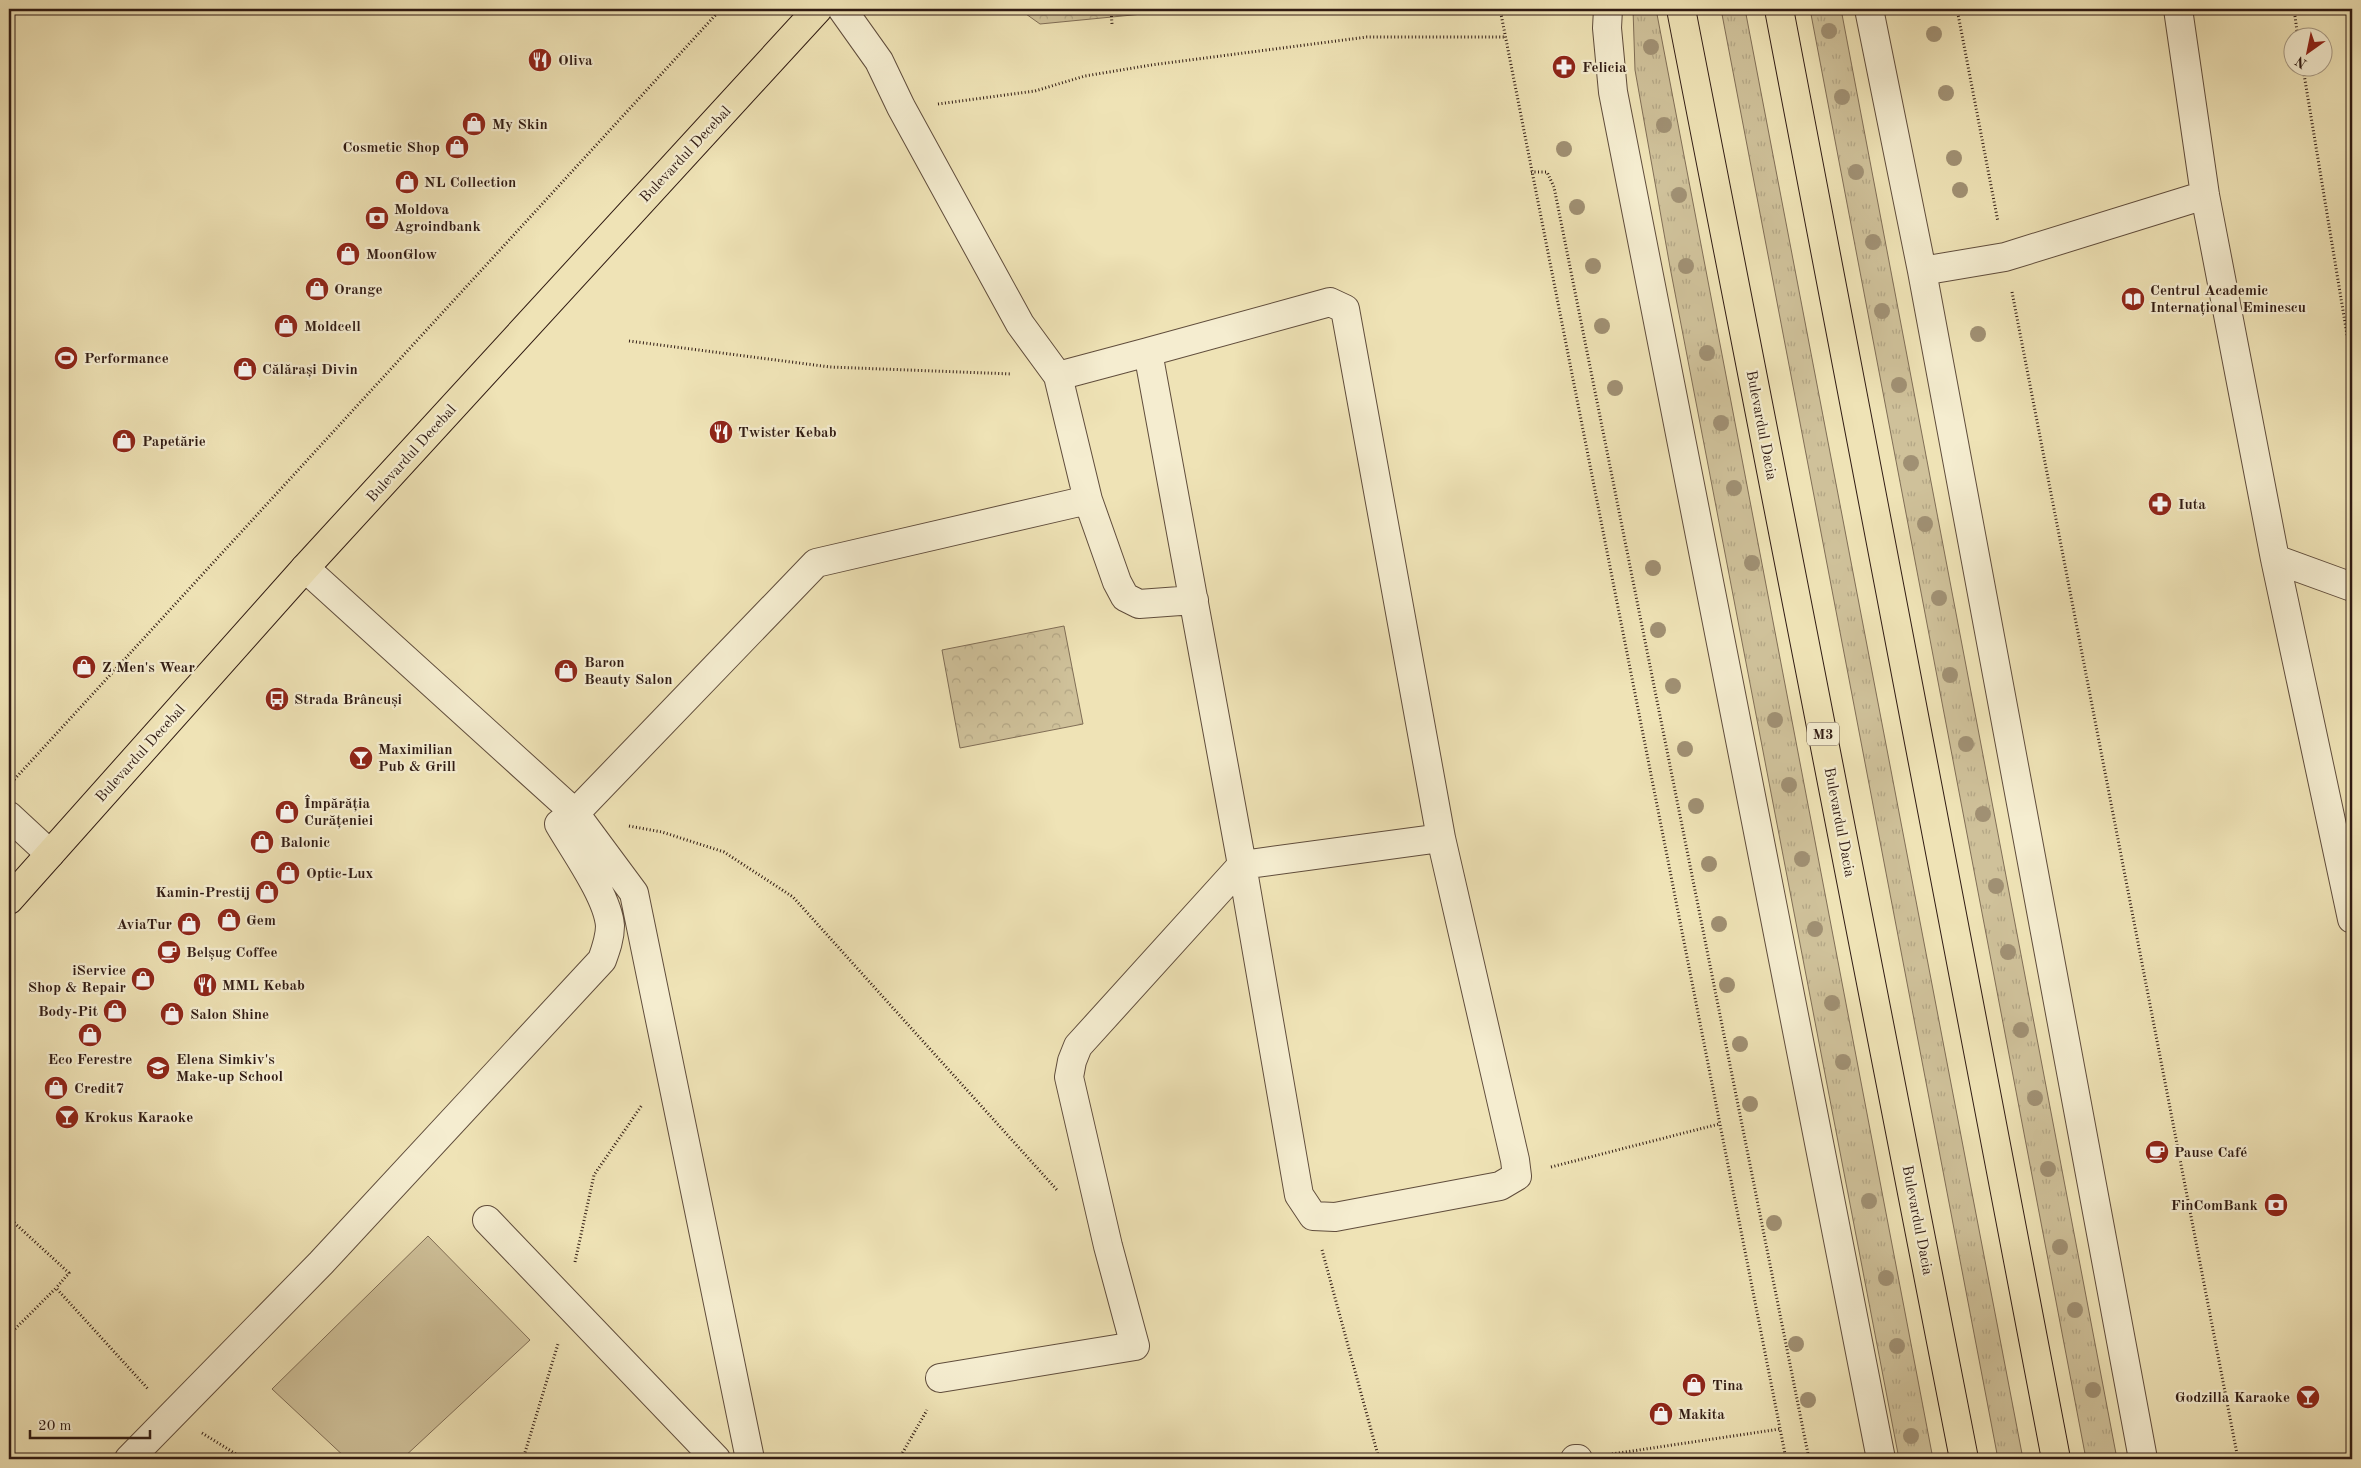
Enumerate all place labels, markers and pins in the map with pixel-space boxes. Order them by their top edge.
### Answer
restaurant icon: Oliva [527,47,553,73]
place label: Oliva [558,54,593,69]
pharmacy icon: Felicia [1551,54,1577,80]
place label: Felicia [1582,61,1627,76]
shop icon: My Skin [461,111,487,137]
place label: My Skin [492,118,548,133]
shop icon: Cosmetic Shop [444,134,470,160]
place label: Cosmetic Shop [342,141,440,156]
shop icon: NL Collection [394,169,420,195]
place label: NL Collection [424,176,516,191]
place label: Moldova Agroindbank [394,203,481,235]
bank icon: Moldova Agroindbank [364,205,390,231]
shop icon: MoonGlow [335,241,361,267]
place label: MoonGlow [366,248,438,263]
shop icon: Orange [304,276,330,302]
place label: Orange [334,283,383,298]
place label: Centrul Academic Internațional Eminescu [2150,284,2306,316]
library icon: Centrul Academic Internațional Eminescu [2120,286,2146,312]
shop icon: Moldcell [273,313,299,339]
place label: Moldcell [304,320,361,335]
sports icon: Performance [53,345,79,371]
place label: Performance [84,352,169,367]
shop icon: Călărași Divin [232,356,258,382]
place label: Călărași Divin [262,363,358,378]
restaurant icon: Twister Kebab [708,419,734,445]
place label: Twister Kebab [738,426,837,441]
shop icon: Papetărie [111,428,137,454]
place label: Papetărie [142,435,206,450]
pharmacy icon: Iuta [2147,491,2173,517]
place label: Iuta [2178,498,2206,513]
shop icon: Z Men's Wear [71,654,97,680]
place label: Baron Beauty Salon [584,656,673,688]
shop icon: Baron Beauty Salon [553,658,579,684]
place label: Z Men's Wear [102,661,195,676]
bus stop icon: Strada Brâncuși [264,686,290,712]
place label: Strada Brâncuși [294,693,402,708]
place label: Maximilian Pub & Grill [378,743,456,775]
bar icon: Maximilian Pub & Grill [348,745,374,771]
place label: Împărăția Curățeniei [304,794,373,829]
shop icon: Împărăția Curățeniei [274,799,300,825]
shop icon: Balonic [249,829,275,855]
place label: Balonic [280,836,330,851]
shop icon: Optic-Lux [275,860,301,886]
place label: Optic-Lux [306,867,374,882]
shop icon: Kamin-Prestij [254,879,280,905]
place label: Kamin-Prestij [155,886,250,901]
shop icon: Gem [216,907,242,933]
shop icon: AviaTur [176,911,202,937]
place label: Gem [246,914,276,929]
place label: AviaTur [116,918,172,933]
cafe icon: Belșug Coffee [156,939,182,965]
place label: Belșug Coffee [186,946,278,961]
place label: iService Shop & Repair [28,964,126,996]
shop icon: iService Shop & Repair [130,966,156,992]
restaurant icon: MML Kebab [192,972,218,998]
place label: MML Kebab [222,979,305,994]
shop icon: Body-Pit [102,998,128,1024]
shop icon: Salon Shine [159,1001,185,1027]
place label: Body-Pit [38,1005,99,1020]
place label: Salon Shine [190,1008,269,1023]
shop icon: Eco Ferestre [77,1022,103,1048]
place label: Eco Ferestre [48,1053,132,1068]
place label: Elena Simkiv's Make-up School [176,1053,283,1085]
school or university icon: Elena Simkiv's Make-up School [145,1055,171,1081]
shop icon: Credit7 [43,1075,69,1101]
place label: Credit7 [74,1082,124,1097]
bar icon: Krokus Karaoke [54,1104,80,1130]
place label: Krokus Karaoke [84,1111,193,1126]
cafe icon: Pause Café [2144,1139,2170,1165]
place label: Pause Café [2174,1146,2247,1161]
bank icon: FinComBank [2263,1192,2289,1218]
place label: FinComBank [2171,1199,2259,1214]
shop icon: Tina [1681,1372,1707,1398]
place label: Tina [1712,1379,1744,1394]
bar icon: Godzilla Karaoke [2295,1384,2321,1410]
place label: Godzilla Karaoke [2175,1391,2290,1406]
shop icon: Makita [1648,1401,1674,1427]
place label: Makita [1678,1408,1725,1423]

